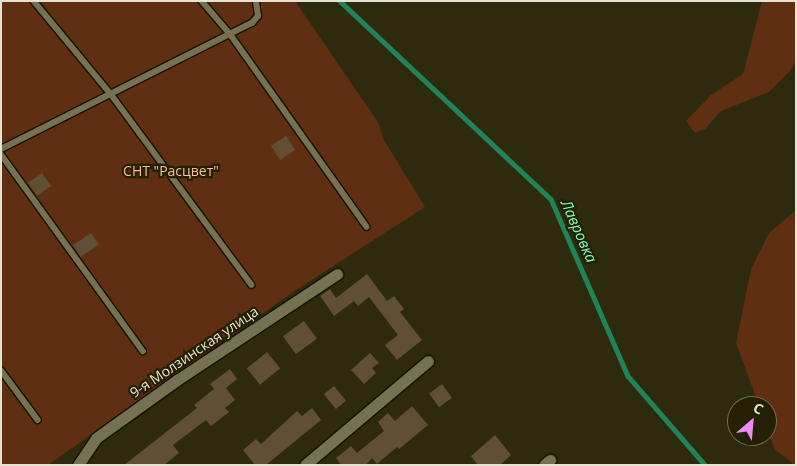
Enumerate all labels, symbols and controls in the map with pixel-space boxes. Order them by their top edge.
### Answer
park label: СНТ "Расцвет" [123,163,219,179]
water label: Лавровка [557,197,601,265]
street label: 9-я Молзинская улица [127,303,261,401]
north arrow [727,396,777,446]
text: С [750,398,767,419]

